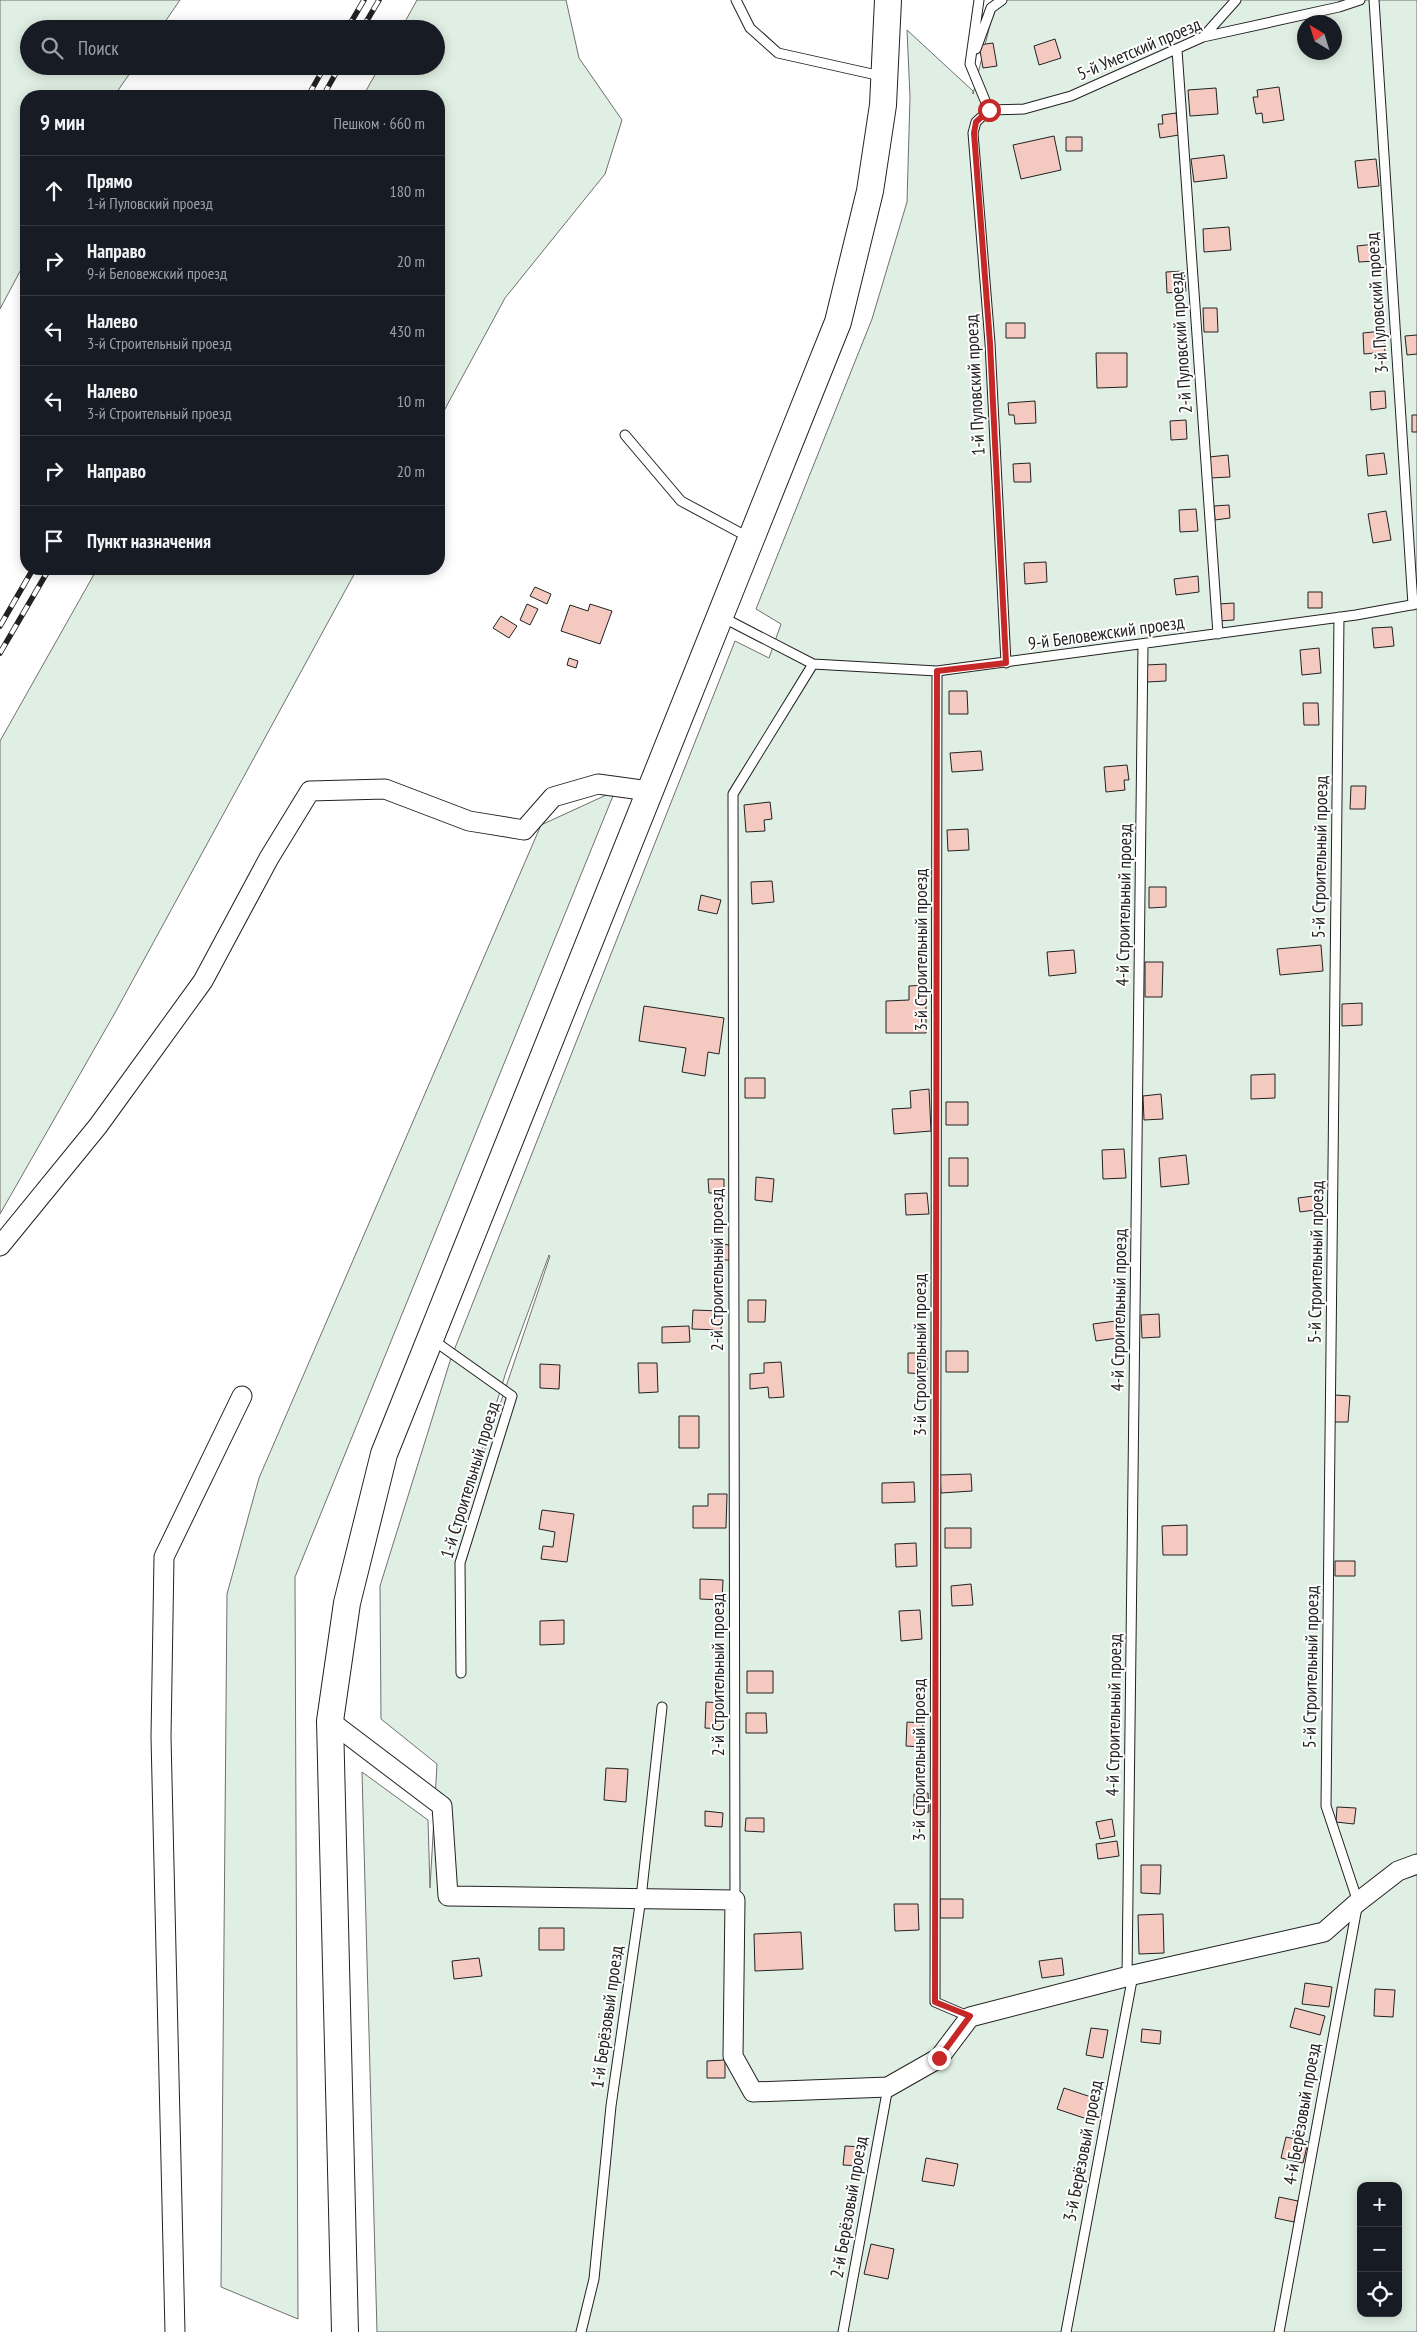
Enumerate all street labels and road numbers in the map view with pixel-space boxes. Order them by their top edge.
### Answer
street label: 5-й Уметский проезд [1073,12,1204,85]
street label: 3-й Пуловский проезд [1360,232,1393,374]
street label: 2-й Пуловский проезд [1164,272,1197,414]
street label: 1-й Пуловский проезд [959,314,990,456]
street label: 9-й Беловежский проезд [1026,610,1186,655]
street label: 5-й Строительный проезд [1307,775,1332,939]
street label: 4-й Строительный проезд [1111,823,1136,987]
street label: 3-й Строительный проезд [909,869,932,1031]
street label: 5-й Строительный проезд [1303,1180,1328,1344]
street label: 2-й Строительный проезд [705,1189,728,1351]
street label: 4-й Строительный проезд [1106,1228,1131,1392]
street label: 3-й Строительный проезд [908,1274,931,1436]
street label: 1-й Строительный проезд [435,1399,504,1561]
street label: 5-й Строительный проезд [1298,1585,1323,1749]
street label: 2-й Строительный проезд [706,1594,729,1756]
street label: 4-й Строительный проезд [1101,1633,1126,1797]
street label: 3-й Строительный проезд [907,1679,930,1841]
street label: 1-й Берёзовый проезд [585,1944,628,2090]
street label: 4-й Берёзовый проезд [1278,2041,1325,2187]
street label: 3-й Берёзовый проезд [1058,2078,1108,2224]
street label: 2-й Берёзовый проезд [825,2134,872,2280]

